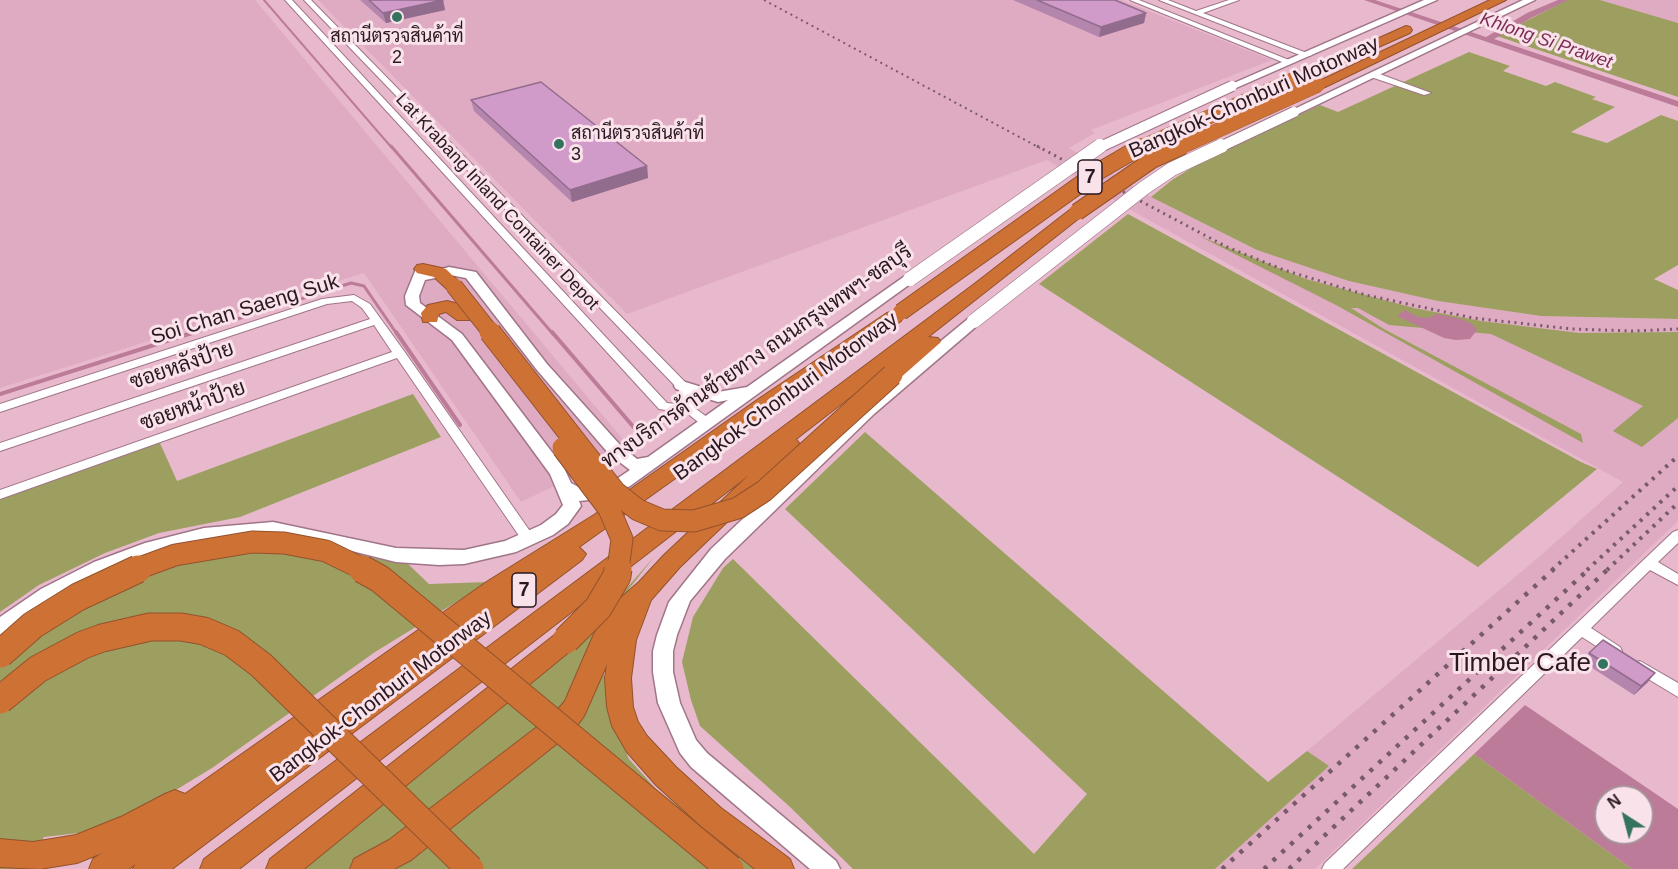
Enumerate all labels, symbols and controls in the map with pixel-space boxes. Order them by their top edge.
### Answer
water label: Khlong Si Prawet [1477,8,1615,74]
marker: สถานีตรวจสินค้าที่ 2 [390,10,404,24]
place label: สถานีตรวจสินค้าที่ 2 [330,26,464,68]
street label: Bangkok-Chonburi Motorway [1125,31,1383,165]
street label: Lat Krabang Inland Container Depot [391,89,603,315]
place label: สถานีตรวจสินค้าที่ 3 [571,123,704,166]
marker: สถานีตรวจสินค้าที่ 3 [552,137,566,151]
road number: 7 [1078,160,1102,194]
street label: ทางบริการด้านซ้ายทาง ถนนกรุงเทพฯ-ชลบุรี [597,240,917,474]
street label: Soi Chan Saeng Suk [148,269,342,351]
street label: Bangkok-Chonburi Motorway [669,307,903,487]
street label: ซอยหลังป้าย [127,336,237,396]
street label: ซอยหน้าป้าย [137,375,249,437]
road number: 7 [512,573,536,607]
street label: Bangkok-Chonburi Motorway [265,605,497,789]
place label: Timber Cafe [1449,648,1591,680]
marker: Timber Cafe [1596,657,1610,671]
north arrow [1594,785,1654,845]
text: N [1605,791,1624,812]

